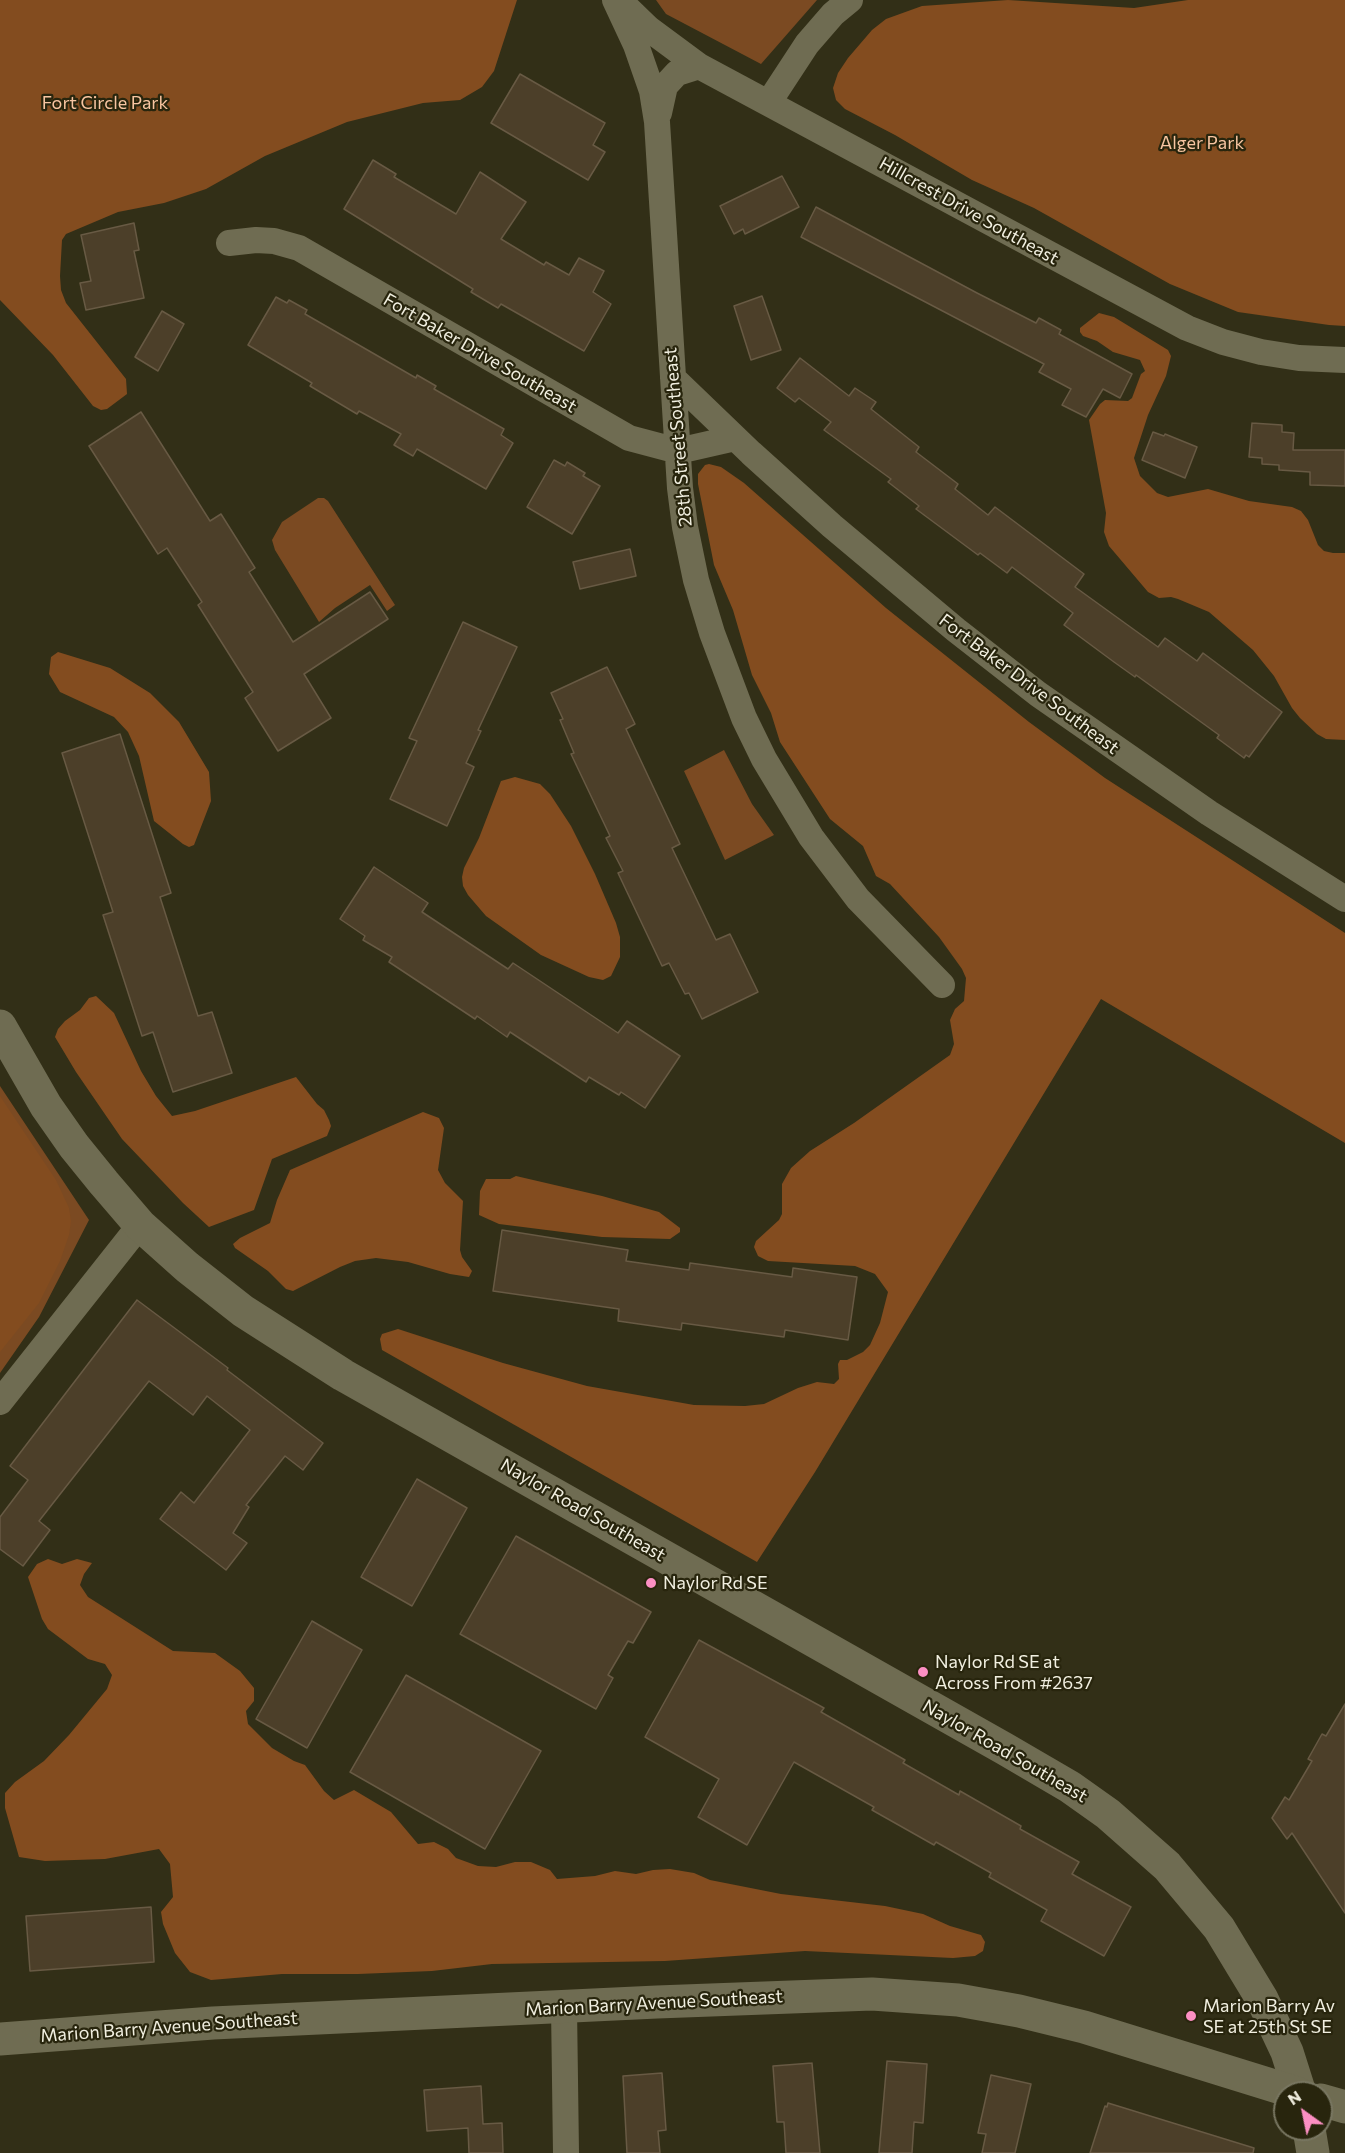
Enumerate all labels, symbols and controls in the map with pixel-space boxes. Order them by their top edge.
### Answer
park label: Fort Circle Park [42,92,168,114]
park label: Alger Park [1160,132,1244,154]
street label: Hillcrest Drive Southeast [875,153,1063,269]
street label: Fort Baker Drive Southeast [379,289,581,417]
street label: 28th Street Southeast [659,346,697,528]
street label: Fort Baker Drive Southeast [935,609,1123,759]
street label: Naylor Road Southeast [497,1454,669,1566]
place label: Naylor Rd SE [663,1572,768,1594]
marker: Naylor Rd SE [644,1576,658,1590]
place label: Naylor Rd SE at Across From #2637 [935,1651,1093,1694]
marker: Naylor Rd SE at Across From #2637 [916,1665,930,1679]
street label: Naylor Road Southeast [919,1695,1091,1807]
street label: Marion Barry Avenue Southeast [525,1985,783,2021]
place label: Marion Barry Av SE at 25th St SE [1203,1995,1335,2038]
street label: Marion Barry Avenue Southeast [40,2007,298,2047]
marker: Marion Barry Av SE at 25th St SE [1184,2009,1198,2023]
north arrow [1273,2081,1333,2141]
text: N [1284,2086,1304,2108]

